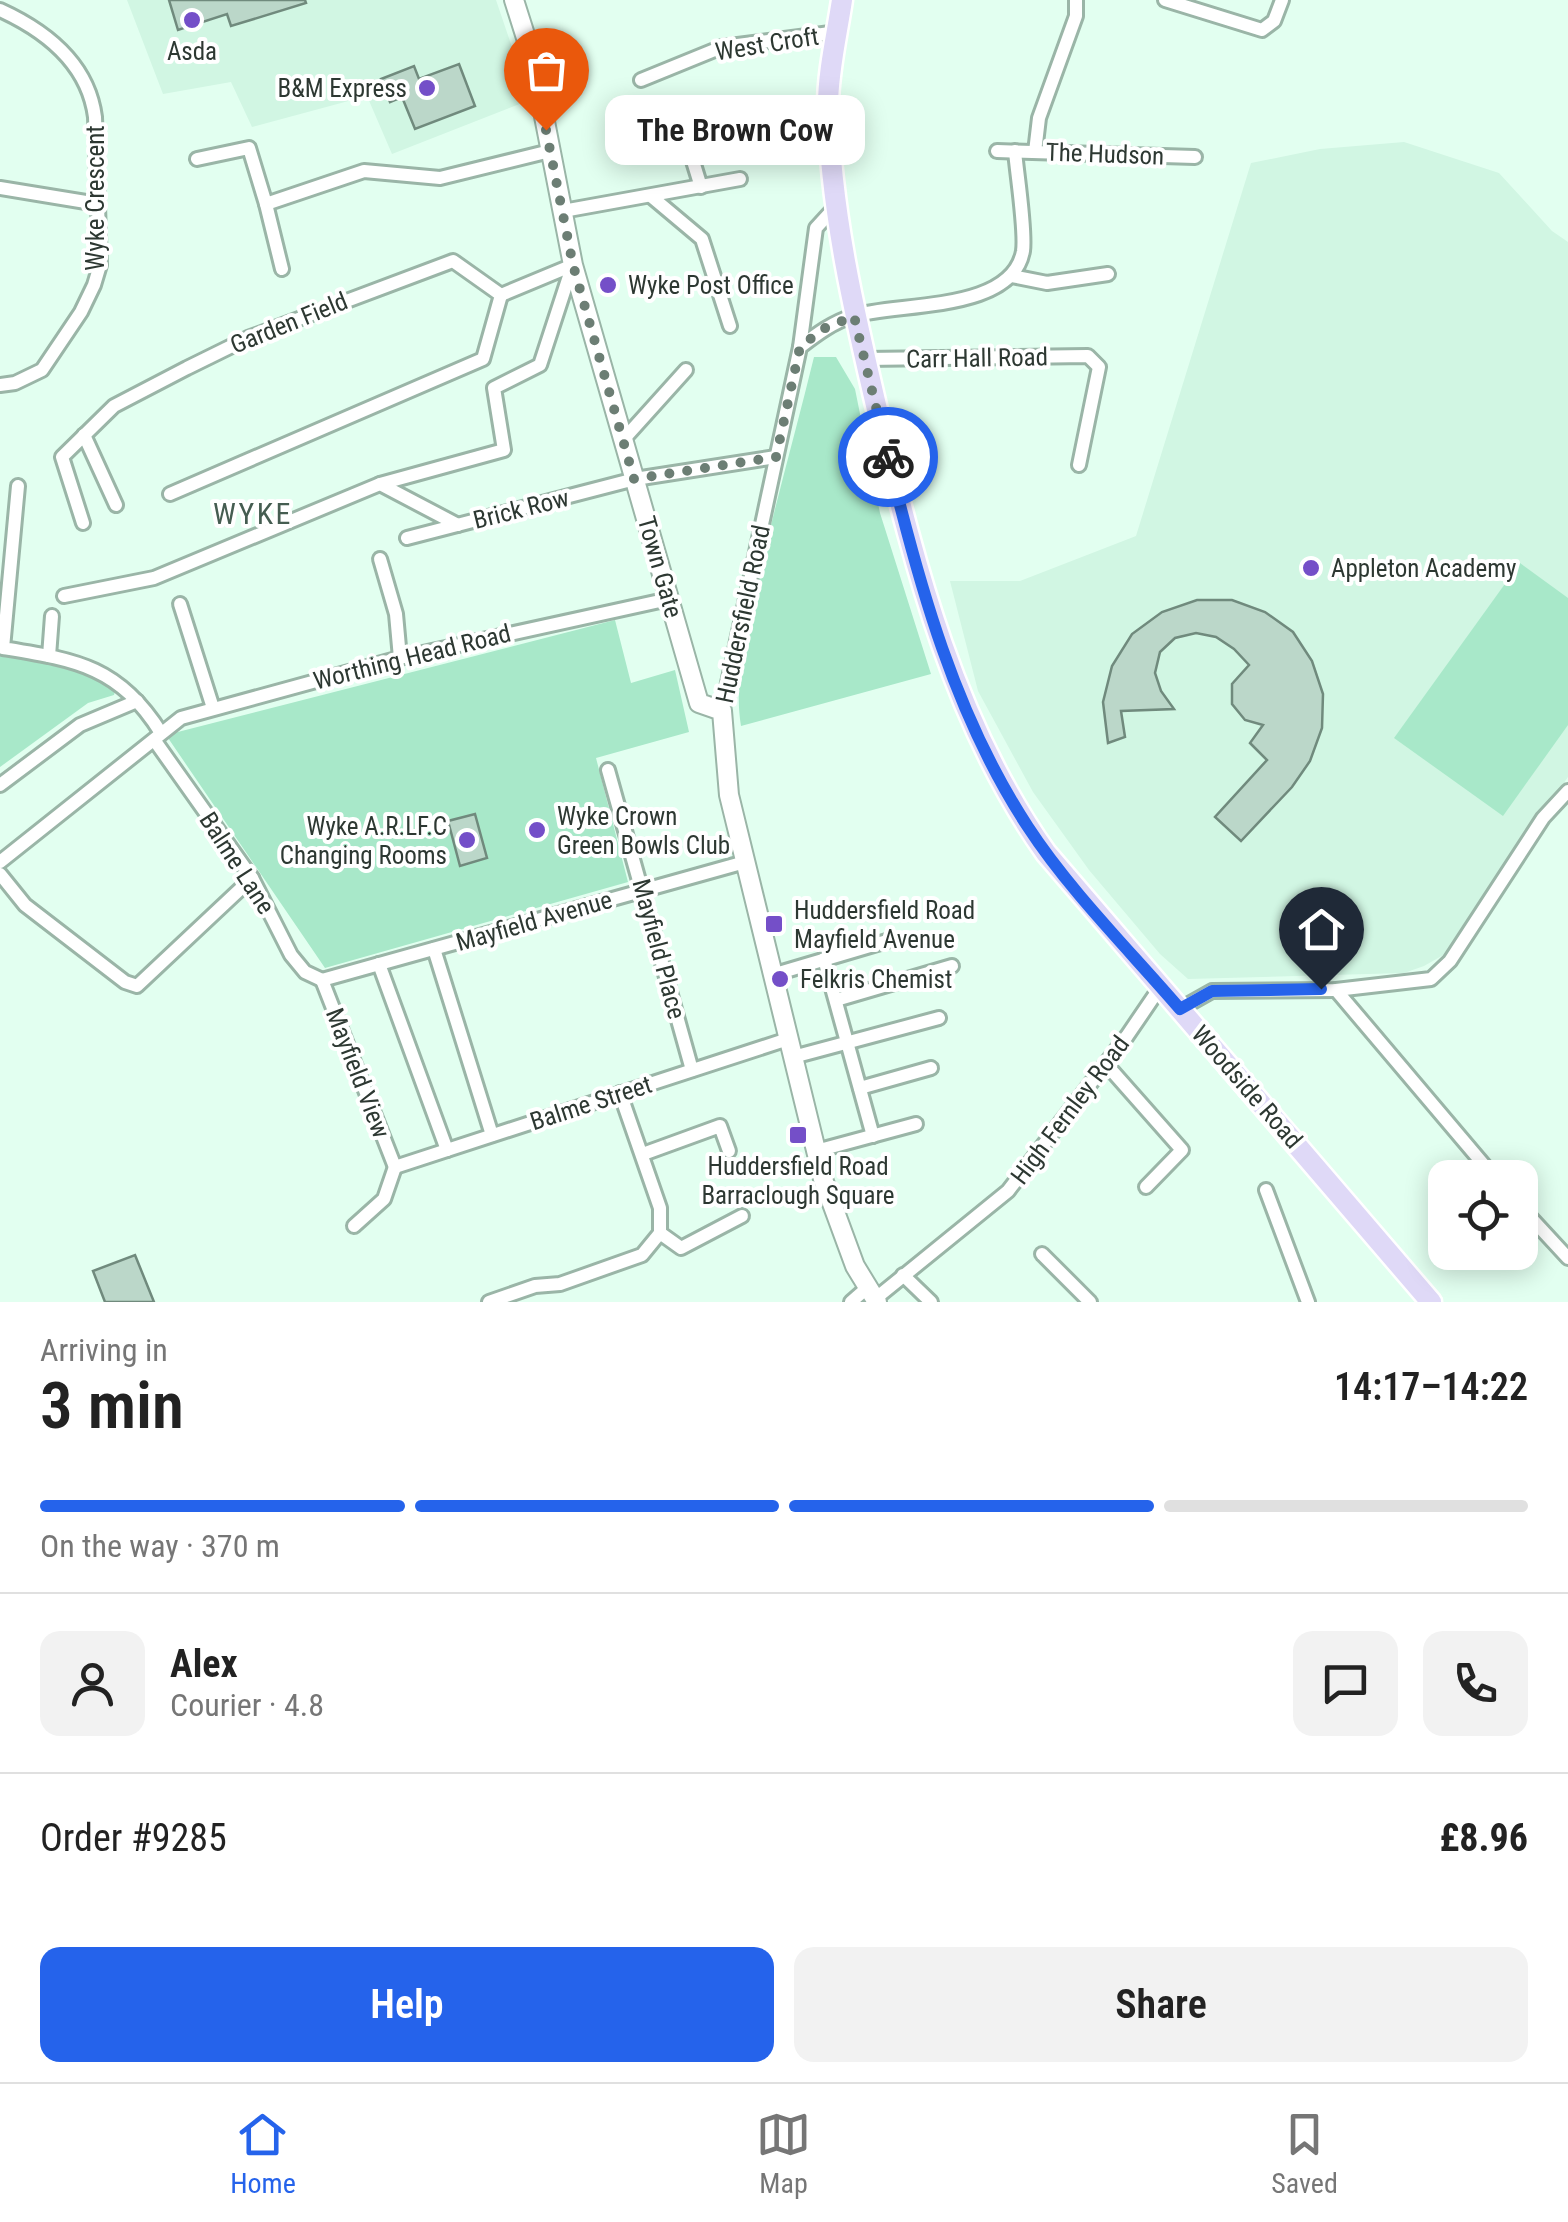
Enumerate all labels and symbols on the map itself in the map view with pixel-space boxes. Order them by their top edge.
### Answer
marker: Asda [181,9,203,31]
street label: West Croft [713,22,821,66]
pin [504,28,589,131]
place label: Asda [167,37,217,66]
place label: B&M Express [277,74,407,103]
marker: B&M Express [416,77,438,99]
callout: The Brown Cow [606,95,866,165]
street label: Wyke Crescent [81,125,110,271]
street label: The Hudson [1045,137,1165,171]
place label: Wyke Post Office [628,271,794,300]
marker: Wyke Post Office [597,274,619,296]
street label: Garden Field [226,286,352,360]
street label: Carr Hall Road [906,342,1048,374]
courier [838,407,938,507]
street label: Brick Row [470,483,572,535]
district label: WYKE [213,496,293,531]
street label: Town Gate [632,513,688,621]
street label: Huddersfield Road [710,522,776,706]
place label: Appleton Academy [1331,554,1516,583]
marker: Appleton Academy [1300,557,1322,579]
street label: Worthing Head Road [310,618,514,696]
place label: Wyke Crown Green Bowls Club [557,802,730,860]
street label: Balme Lane [193,807,281,919]
place label: Wyke A.R.LF.C Changing Rooms [280,812,447,870]
marker: Wyke Crown Green Bowls Club [526,819,548,841]
marker: Wyke A.R.LF.C Changing Rooms [456,829,478,851]
street label: Mayfield Place [626,876,692,1022]
street label: Mayfield Avenue [453,885,615,957]
pin [1279,887,1364,990]
place label: Huddersfield Road Mayfield Avenue [794,896,975,954]
marker: Huddersfield Road Mayfield Avenue [763,913,785,935]
place label: Felkris Chemist [800,965,952,994]
marker: Felkris Chemist [769,968,791,990]
street label: Mayfield View [320,1004,396,1142]
street label: Woodside Road [1186,1020,1308,1154]
street label: High Fernley Road [1005,1030,1135,1190]
street label: Balme Street [526,1070,656,1136]
marker: Huddersfield Road Barraclough Square [787,1124,809,1146]
place label: Huddersfield Road Barraclough Square [701,1152,895,1210]

